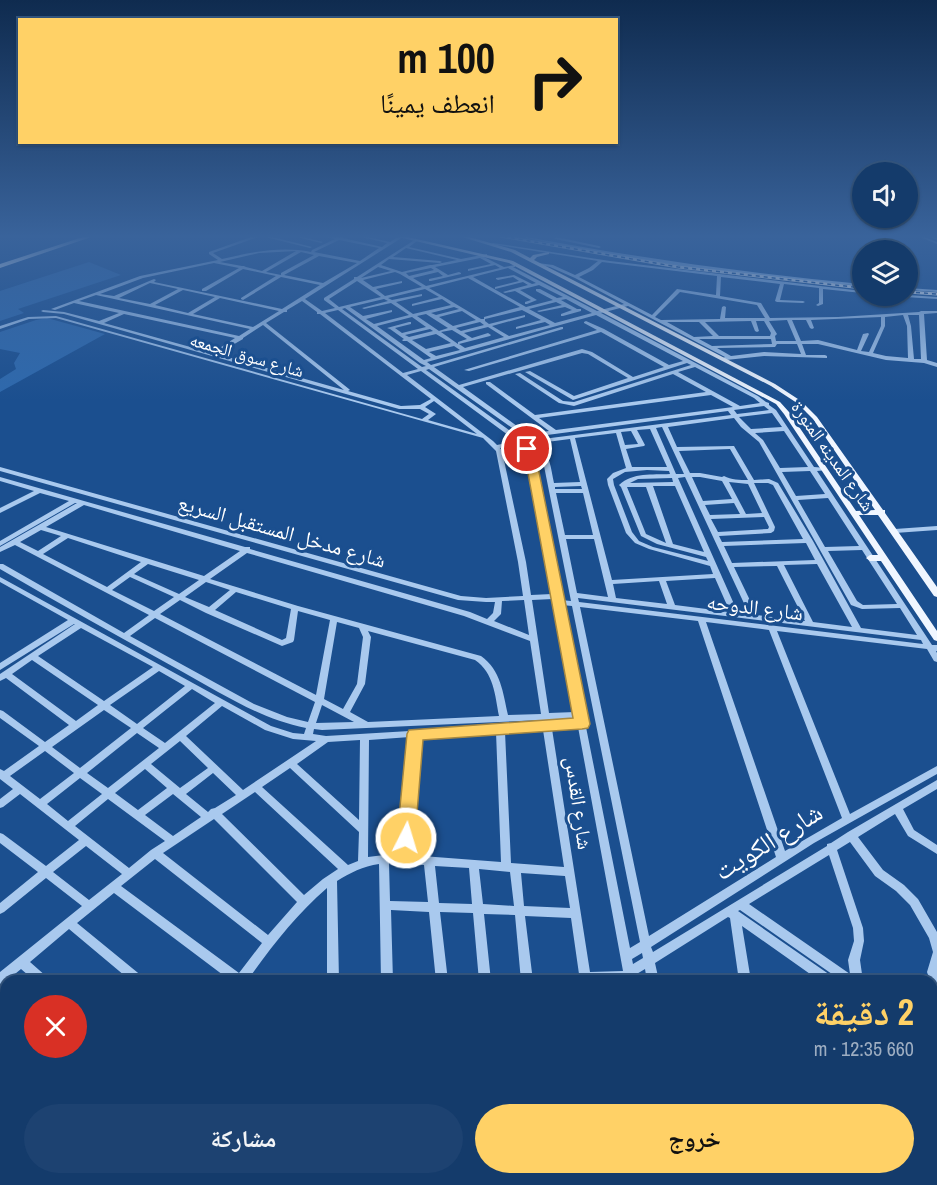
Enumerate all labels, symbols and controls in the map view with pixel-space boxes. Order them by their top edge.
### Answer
text: 100 m [397,30,495,86]
icon: right [516,42,594,120]
text: انعطف يمينًا [380,85,495,121]
map controls [852,162,918,306]
button: sound [852,162,918,228]
button: layers [852,240,918,306]
street label: شارع سوق الجمعه [187,327,307,383]
street label: شارع المدينه المنورة [786,396,880,516]
pin [501,423,552,474]
icon: arrive [510,432,543,465]
street label: شارع مدخل المستقبل السريع [175,487,389,575]
street label: شارع الدوحه [705,587,805,627]
street label: شارع القدس [558,755,600,851]
street label: شارع الكويت [707,794,829,888]
position arrow [374,806,438,870]
text: 2 دقيقة [814,988,914,1036]
button: close [24,995,87,1058]
text: 660 m · 12:35 [814,1035,914,1062]
button: مشاركة [24,1104,463,1173]
button: خروج [475,1104,914,1173]

